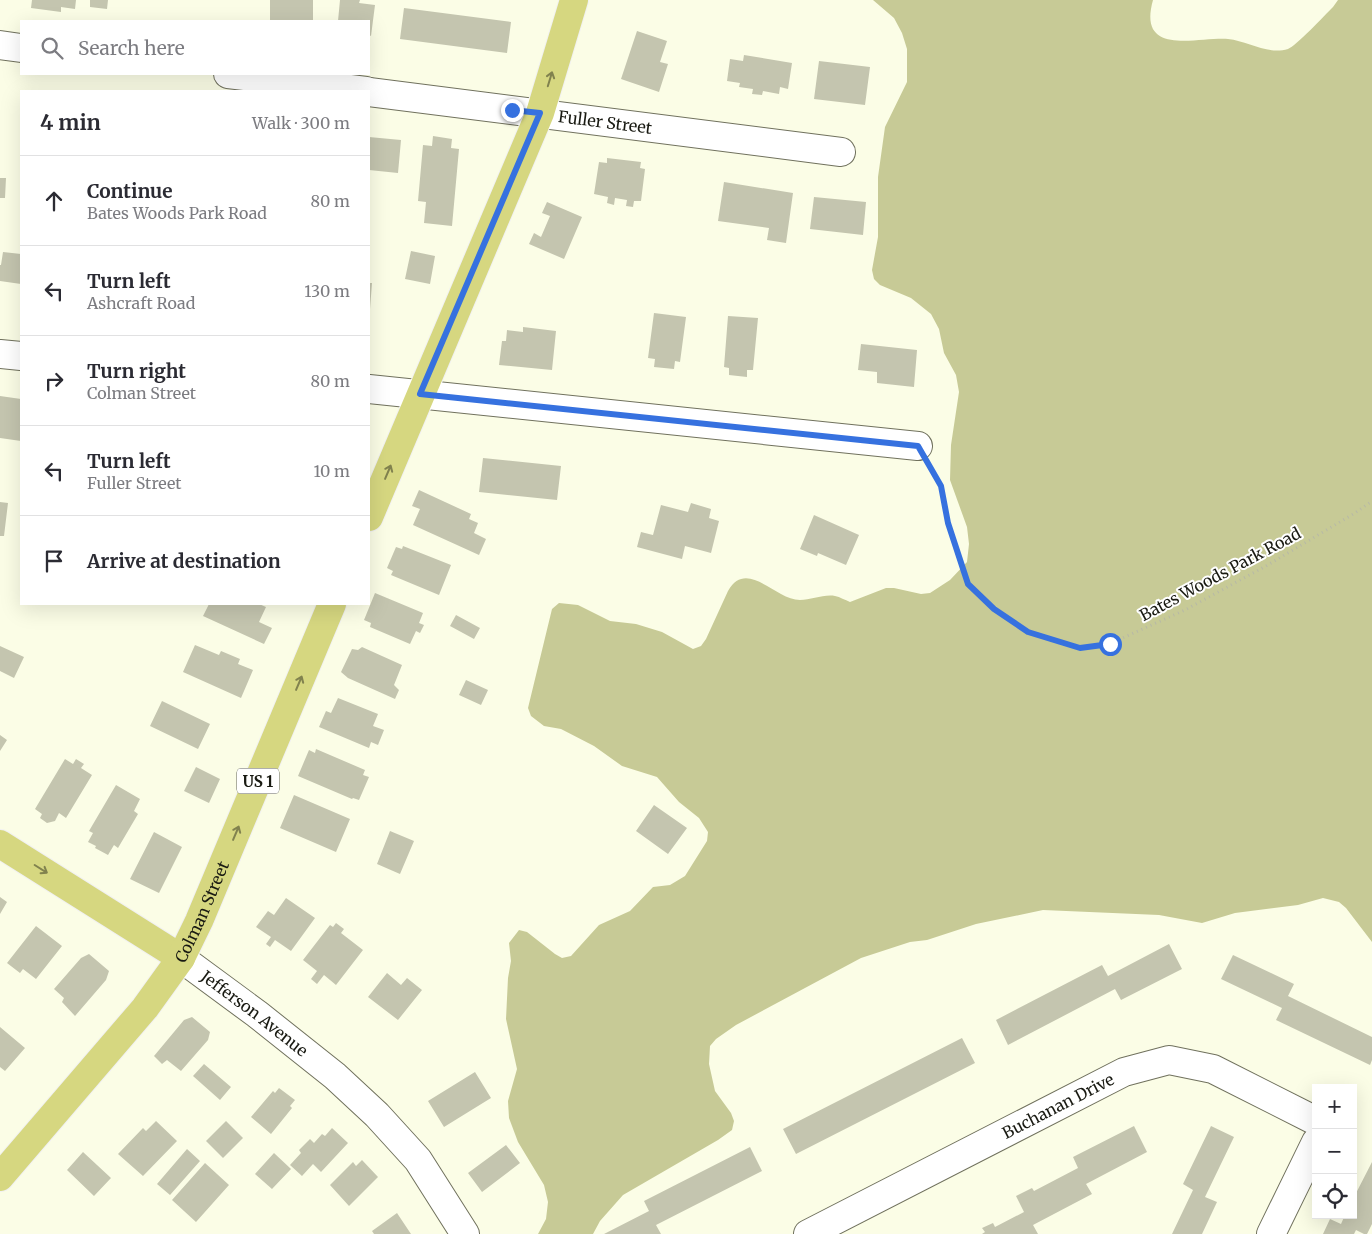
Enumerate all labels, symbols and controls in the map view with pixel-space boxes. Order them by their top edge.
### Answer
search box [20,20,370,75]
icon: search [38,34,66,62]
text: Search here [78,36,185,60]
one-way arrow [546,72,556,88]
route end [501,99,524,122]
street label: Fuller Street [557,106,654,138]
text: 4 min [40,109,101,136]
text: Walk · 300 m [252,113,350,133]
text: Continue [87,179,173,203]
icon: ahead [40,187,68,215]
text: 80 m [311,191,350,211]
text: Bates Woods Park Road [87,203,267,223]
text: Turn left [87,269,171,293]
icon: left [40,277,68,305]
text: 130 m [304,281,350,301]
text: Ashcraft Road [87,293,195,313]
text: Turn right [87,359,186,383]
icon: right [40,367,68,395]
text: 80 m [311,371,350,391]
text: Colman Street [87,383,196,403]
text: Turn left [87,449,171,473]
icon: left [40,457,68,485]
text: 10 m [313,461,350,481]
one-way arrow [383,465,393,480]
text: Fuller Street [87,473,182,493]
street label: Bates Woods Park Road [1136,523,1304,625]
icon: arrive [40,547,68,575]
text: Arrive at destination [87,549,281,573]
route start [1099,633,1122,656]
one-way arrow [294,676,304,691]
road number: US 1 [237,768,279,794]
one-way arrow [231,826,241,841]
street label: Colman Street [170,857,233,966]
one-way arrow [34,865,48,875]
street label: Jefferson Avenue [196,966,312,1061]
street label: Buchanan Drive [999,1069,1117,1143]
map controls [1312,1084,1357,1219]
button: + [1312,1084,1357,1129]
button: − [1312,1129,1357,1174]
button: locate [1312,1174,1357,1219]

